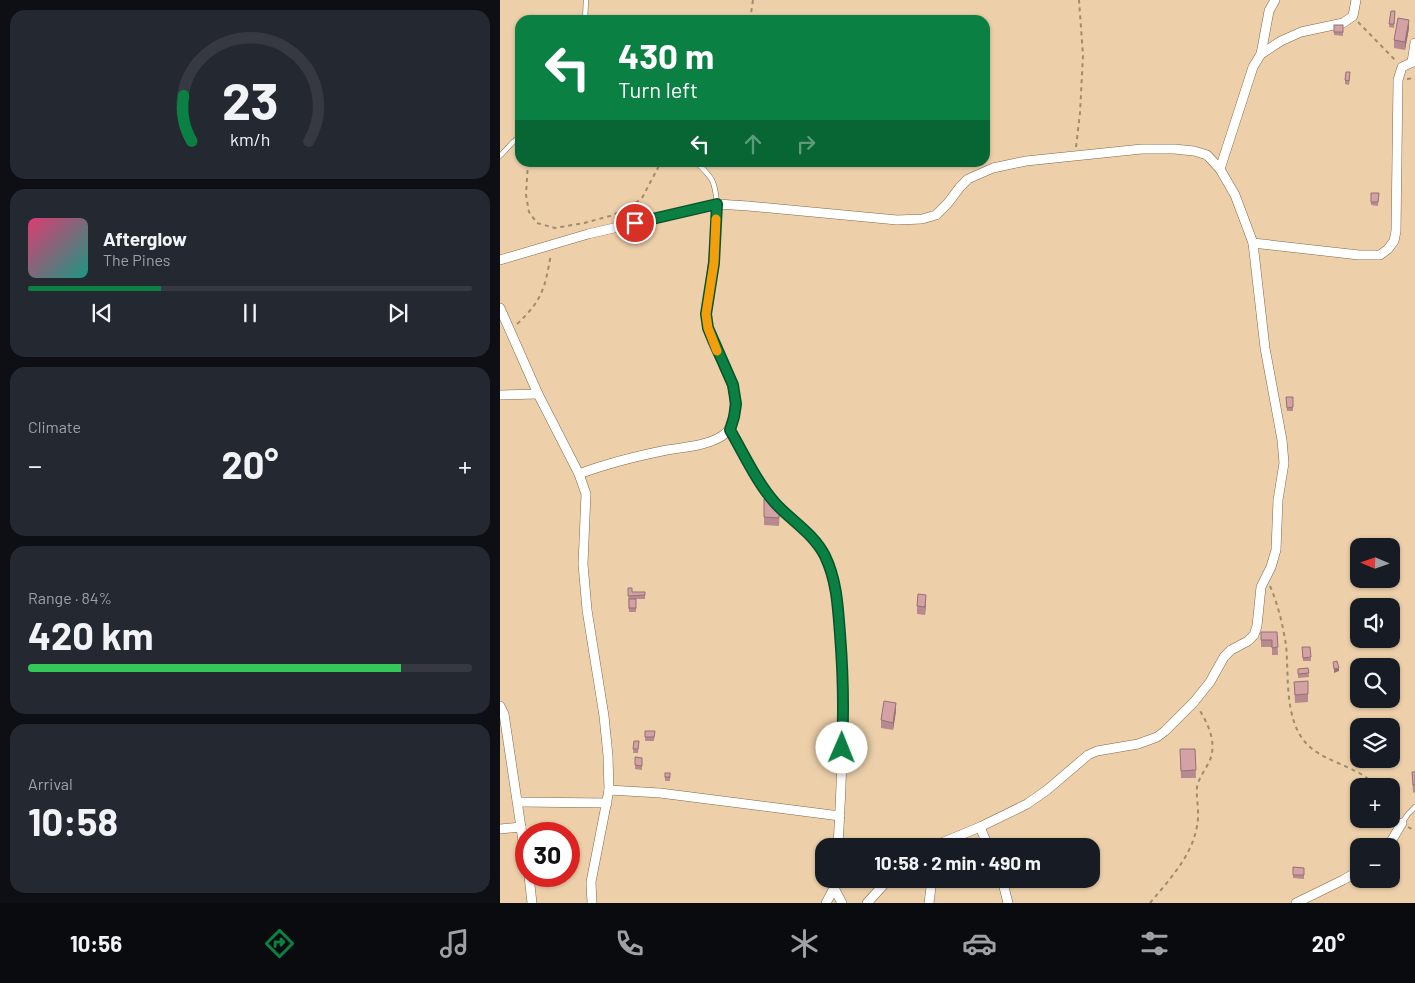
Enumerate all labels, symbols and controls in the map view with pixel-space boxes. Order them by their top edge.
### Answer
text: 430 m [618,34,714,76]
icon: left [535,35,600,100]
text: 23 [222,68,278,130]
text: Turn left [618,76,698,102]
text: km/h [230,128,270,150]
icon: left [686,130,714,158]
icon: ahead [739,130,767,158]
icon: right [792,130,820,158]
pin [614,202,656,244]
icon: arrive [621,209,649,237]
text: Afterglow [103,227,187,250]
text: The Pines [103,250,171,269]
icon: previous [88,299,116,327]
icon: pause [236,299,264,327]
icon: next [384,299,412,327]
text: Climate [28,417,81,436]
text: 20° [221,441,279,487]
text: − [28,448,42,482]
text: + [458,448,472,482]
north arrow [1350,538,1400,588]
map controls [1350,538,1400,888]
text: Range · 84% [28,588,112,607]
button: sound [1350,598,1400,648]
text: 420 km [28,612,154,658]
button: search [1350,658,1400,708]
button: layers [1350,718,1400,768]
position arrow [815,721,867,773]
text: Arrival [28,774,73,793]
button: + [1350,778,1400,828]
text: 10:58 [28,798,118,844]
speed limit sign: 30 [515,822,580,887]
button: − [1350,838,1400,888]
text: 10:58 · 2 min · 490 m [874,851,1041,874]
icon: directions [262,926,297,961]
icon: music [437,926,472,961]
icon: phone [612,926,647,961]
icon: climate [787,926,822,961]
icon: car [962,926,997,961]
icon: filters [1137,926,1172,961]
text: 10:56 [70,930,122,956]
text: 20° [1312,930,1345,956]

